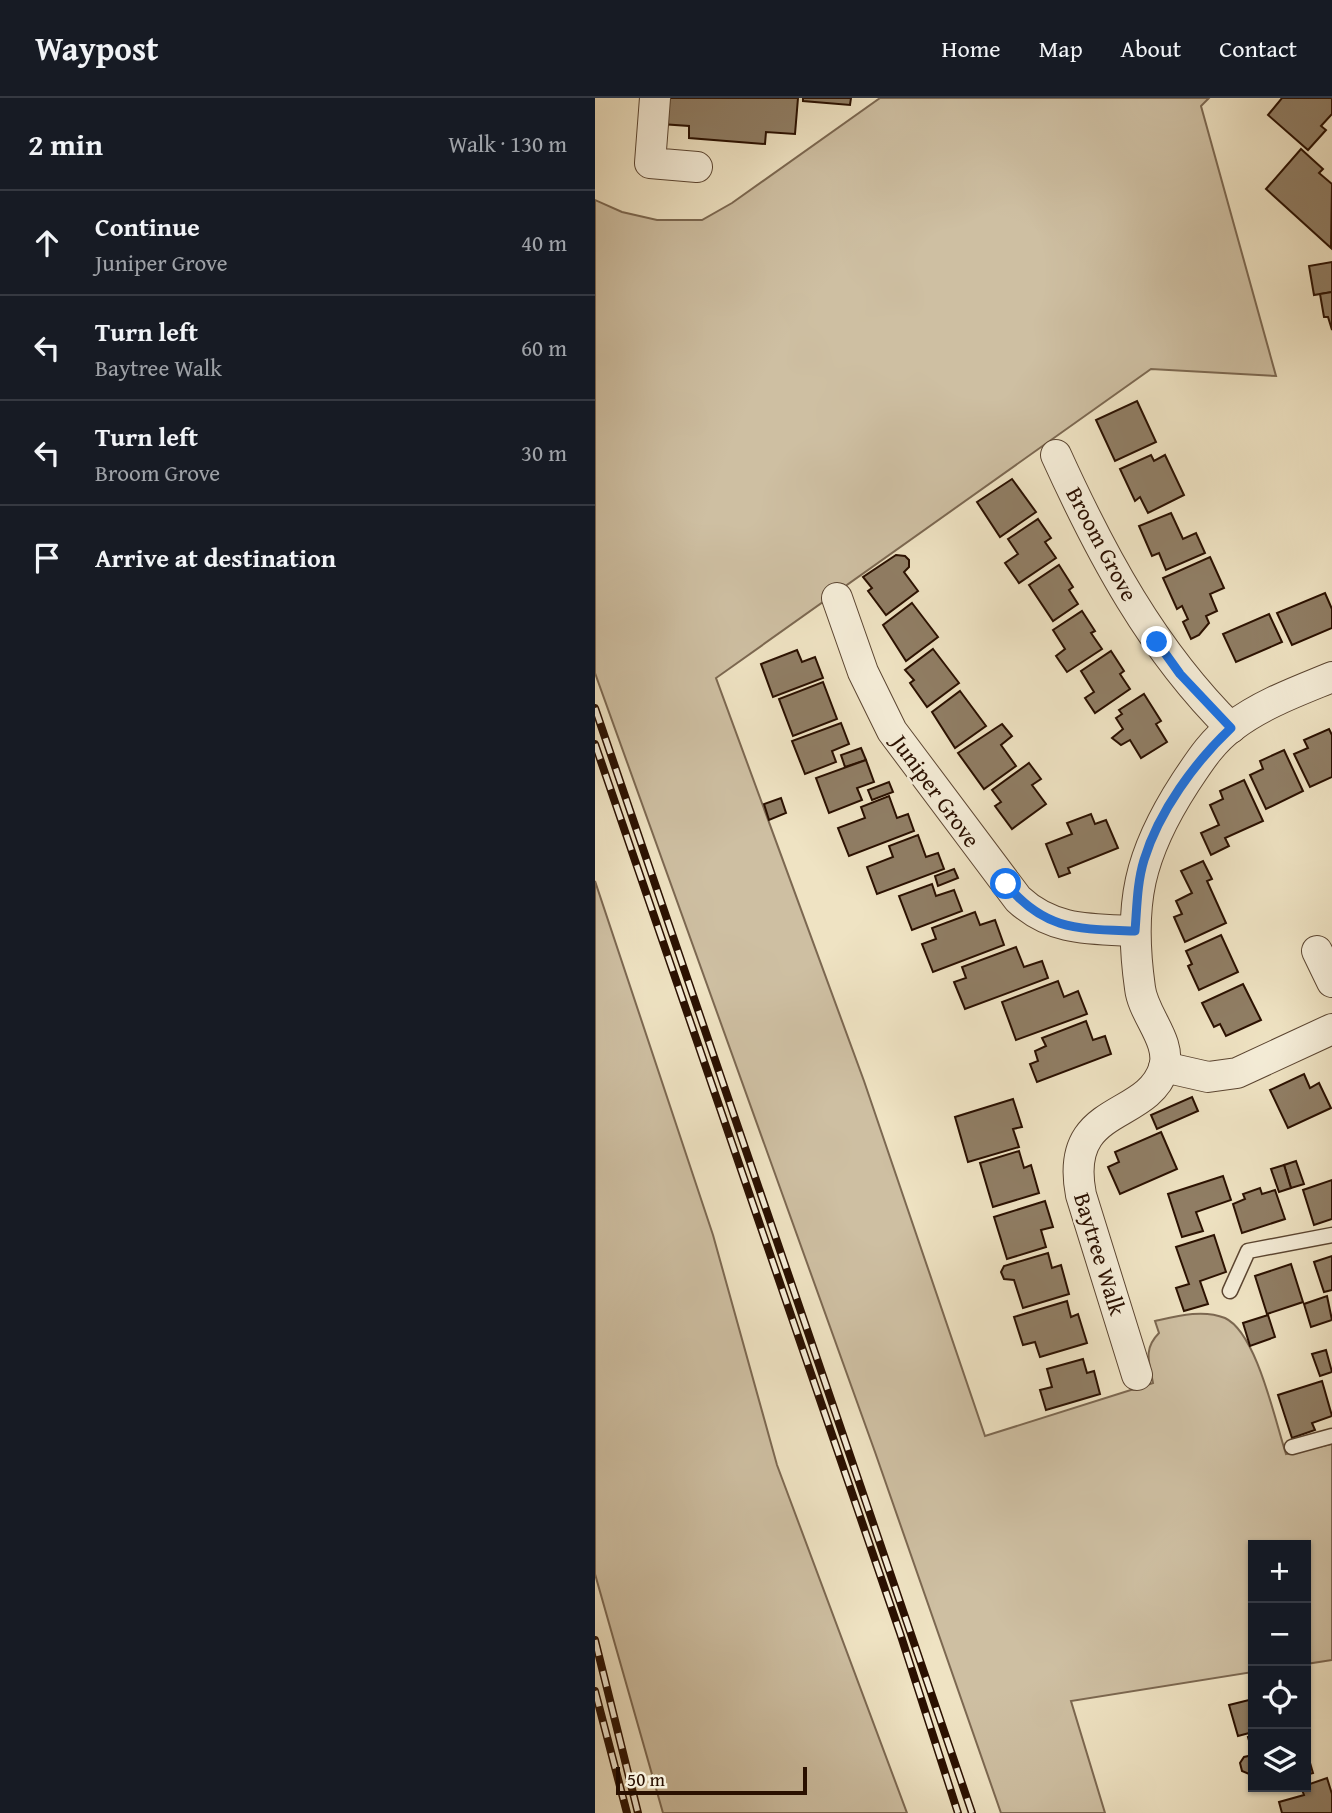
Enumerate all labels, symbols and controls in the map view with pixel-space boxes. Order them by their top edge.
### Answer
text: Waypost [35,24,159,72]
text: Home [942,31,1001,66]
text: Map [1039,31,1083,66]
text: About [1121,31,1181,66]
text: Contact [1219,31,1297,66]
text: 2 min [28,122,103,166]
text: Walk · 130 m [448,127,567,160]
text: Continue [95,207,200,246]
icon: ahead [28,224,66,262]
text: 40 m [521,226,567,259]
text: Juniper Grove [95,246,227,279]
text: Turn left [95,312,198,351]
icon: left [28,329,66,367]
text: 60 m [521,331,567,364]
text: Baytree Walk [95,351,222,384]
text: Turn left [95,417,198,456]
icon: left [28,434,66,472]
text: 30 m [521,436,567,469]
text: Broom Grove [95,456,220,489]
street label: Broom Grove [1058,481,1146,607]
text: Arrive at destination [95,538,336,577]
icon: arrive [28,539,66,577]
route end [1141,626,1172,657]
street label: Juniper Grove [882,725,989,854]
route start [990,868,1021,899]
street label: Baytree Walk [1066,1188,1135,1320]
map controls [1248,1540,1311,1792]
button: + [1248,1540,1311,1603]
button: − [1248,1603,1311,1666]
button: locate [1248,1666,1311,1729]
button: layers [1248,1729,1311,1792]
scale bar [616,1764,807,1796]
text: 50 m [627,1765,665,1793]

